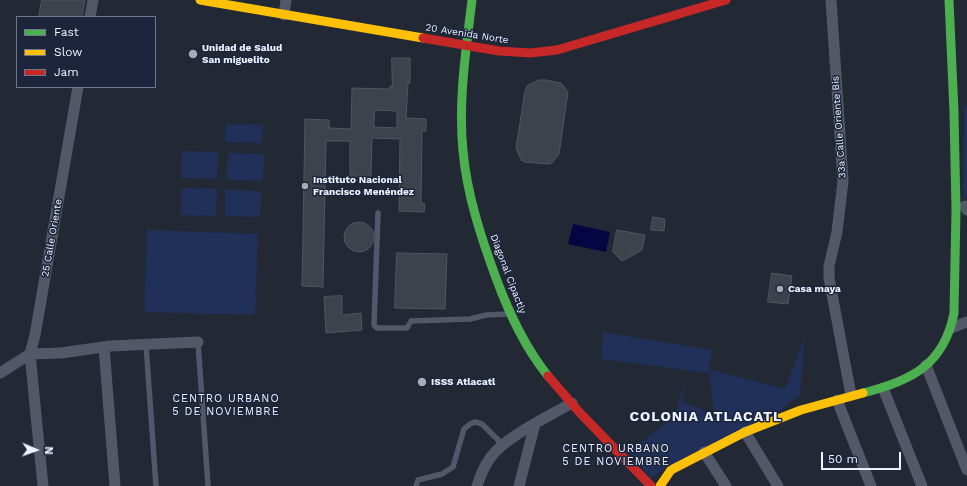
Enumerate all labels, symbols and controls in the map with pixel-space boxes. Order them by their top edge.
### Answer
legend [16,16,156,88]
street label: 20 Avenida Norte [425,22,509,46]
text: Fast [54,25,79,39]
place label: Unidad de Salud San miguelito [202,42,282,66]
text: Slow [54,45,82,59]
marker: Unidad de Salud San miguelito [187,48,199,60]
text: Jam [54,65,79,79]
street label: 33a Calle Oriente Bis [829,75,849,179]
place label: Instituto Nacional Francisco Menéndez [313,174,414,198]
marker: Instituto Nacional Francisco Menéndez [300,181,310,191]
street label: 25 Calle Oriente [39,198,65,278]
street label: Diagonal Cipactly [487,232,529,316]
place label: Casa maya [788,283,841,295]
marker: Casa maya [775,284,785,294]
marker: ISSS Atlacatl [416,376,428,388]
place label: ISSS Atlacatl [431,376,495,388]
district label: CENTRO URBANO 5 DE NOVIEMBRE [172,392,280,418]
district label: COLONIA ATLACATL [629,409,783,425]
north arrow [16,430,56,470]
district label: CENTRO URBANO 5 DE NOVIEMBRE [562,442,670,468]
scale bar [823,444,903,470]
text: N [42,446,55,455]
text: 50 m [828,452,858,466]

